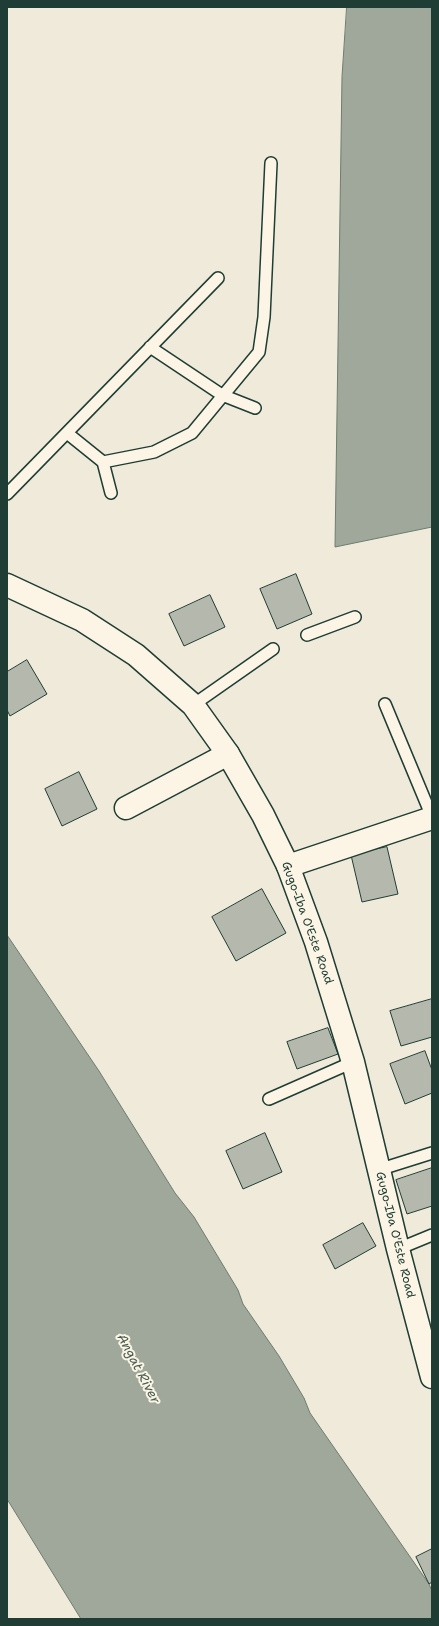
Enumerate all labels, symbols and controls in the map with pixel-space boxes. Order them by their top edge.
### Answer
street label: Gugo-Iba O'Este Road [278,860,336,986]
street label: Gugo-Iba O'Este Road [372,1170,418,1300]
water label: Angat River [113,1332,163,1406]

